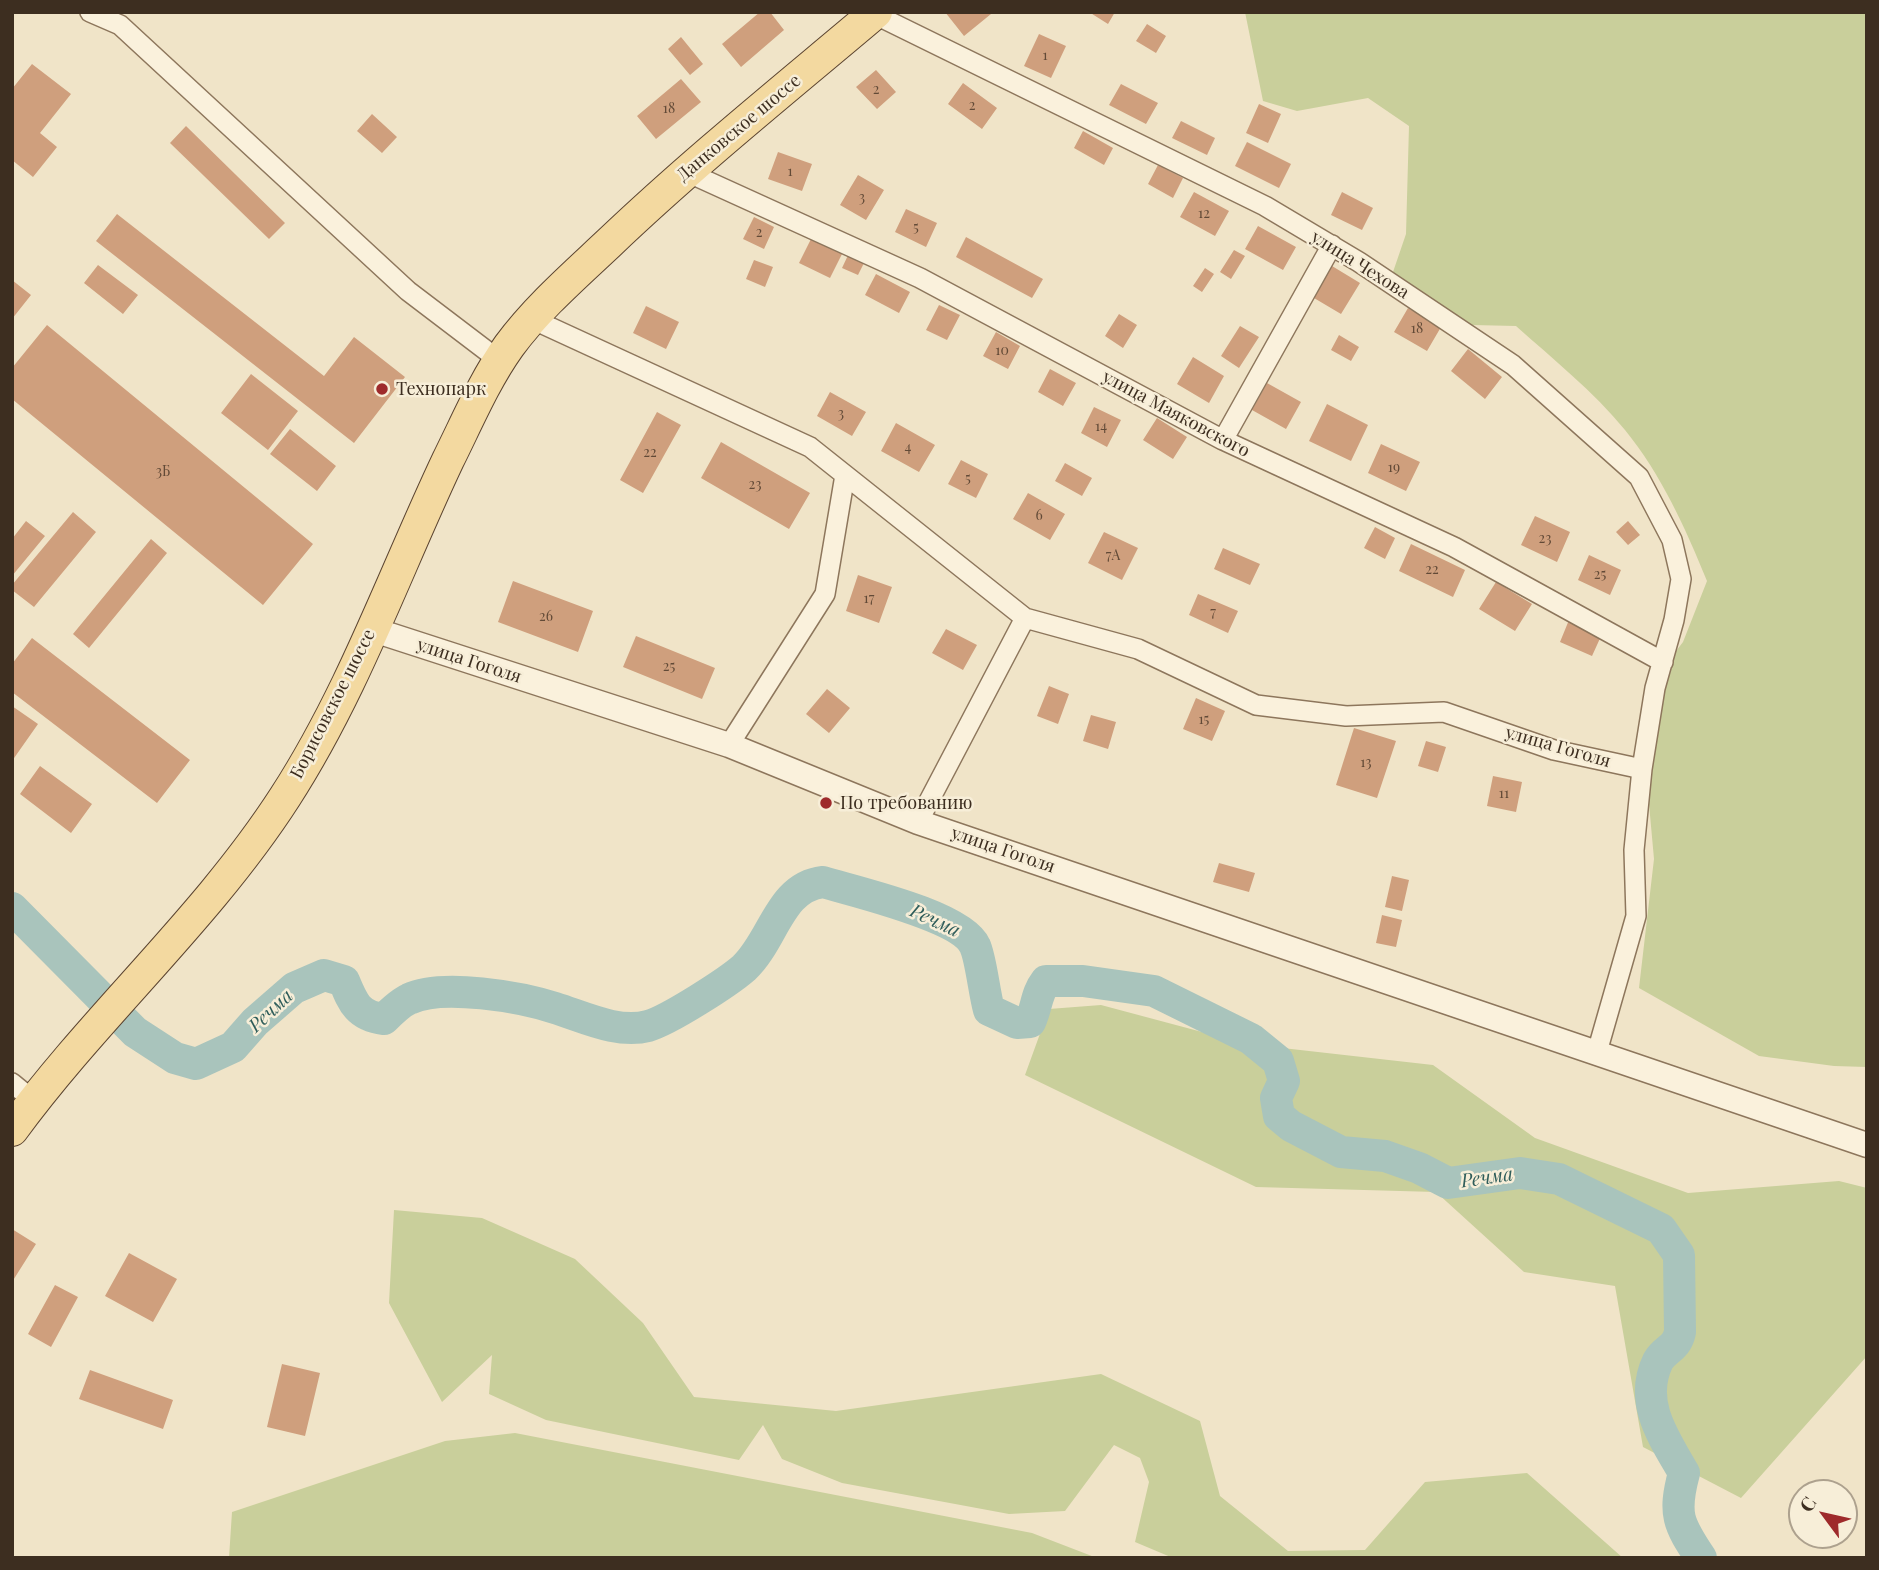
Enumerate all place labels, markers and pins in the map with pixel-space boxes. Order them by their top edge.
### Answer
place label: Технопарк [396,378,486,400]
marker: Технопарк [374,381,390,397]
place label: По требованию [840,792,972,814]
marker: По требованию [818,795,834,811]

